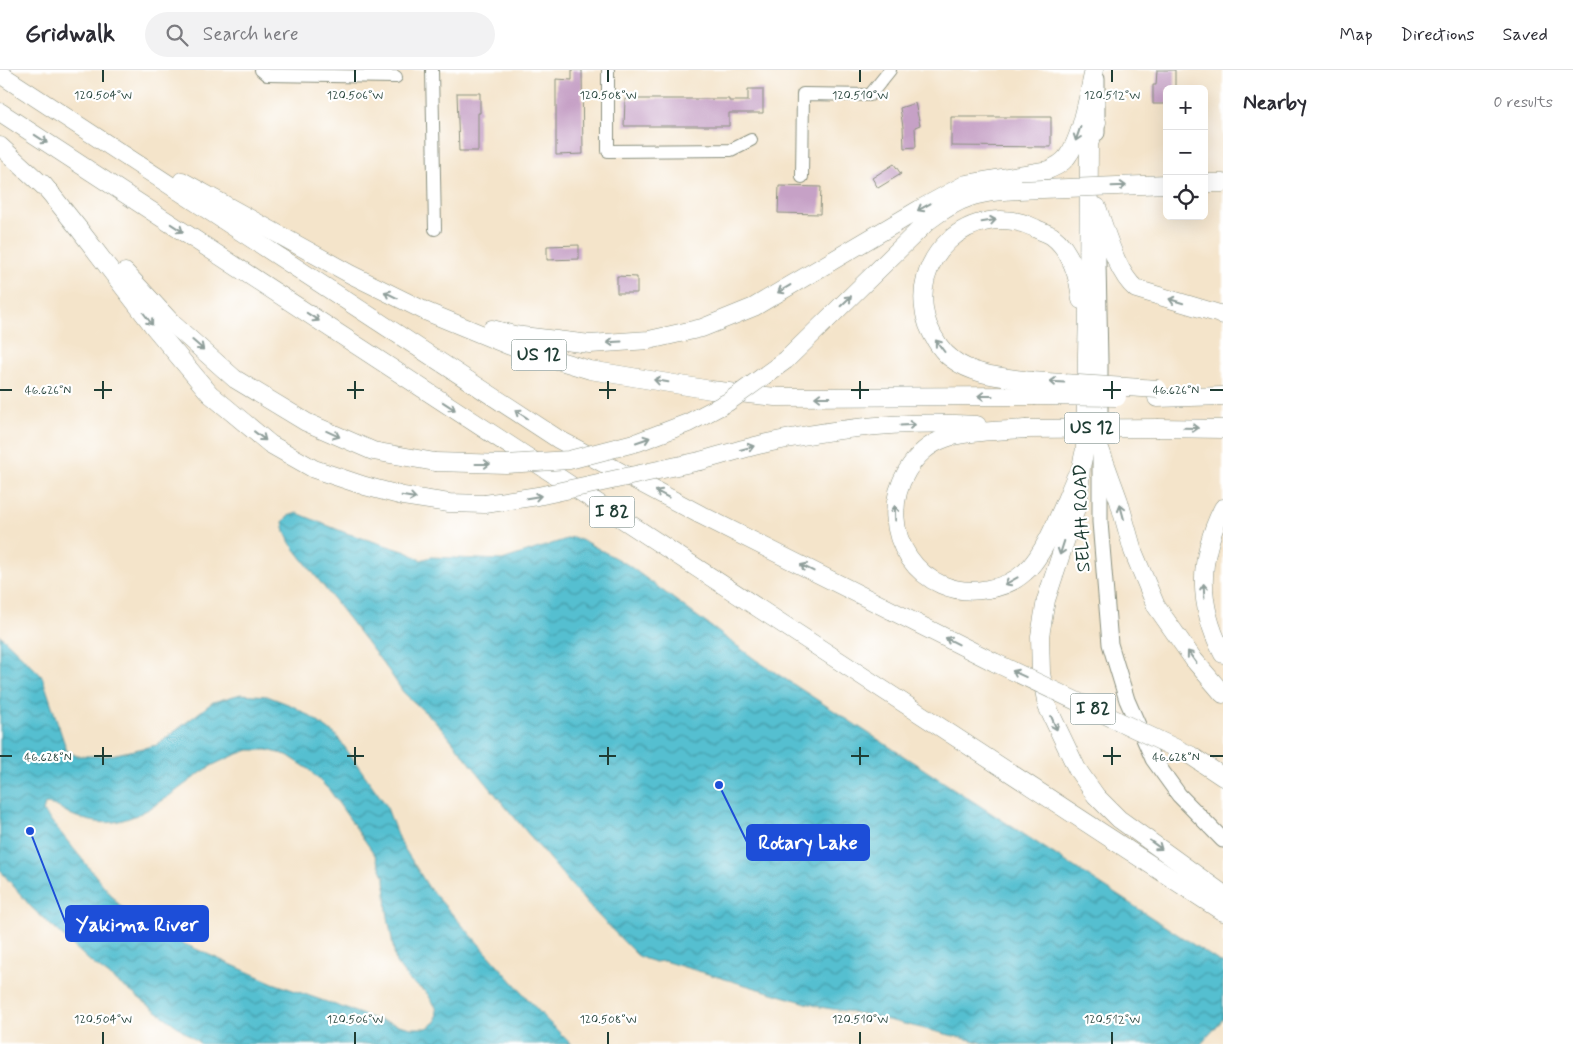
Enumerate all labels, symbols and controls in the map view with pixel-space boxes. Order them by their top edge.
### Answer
search box [145,12,495,57]
text: Gridwalk [25,19,115,50]
icon: search [163,21,191,49]
text: Search here [203,22,298,47]
text: Map [1340,23,1373,47]
text: Directions [1401,23,1475,47]
text: Saved [1503,23,1548,47]
map controls [1163,85,1208,220]
button: + [1163,85,1208,130]
text: 120.504°W [74,88,132,104]
text: 120.506°W [327,88,383,104]
text: 120.508°W [579,88,637,104]
text: 120.510°W [832,88,888,104]
text: 120.512°W [1084,88,1140,104]
text: Nearby [1243,89,1307,117]
text: 0 results [1493,92,1553,113]
one-way arrow [1072,126,1082,142]
button: − [1163,130,1208,175]
one-way arrow [33,134,47,144]
button: locate [1163,175,1208,220]
one-way arrow [1111,181,1127,191]
one-way arrow [916,202,931,212]
one-way arrow [981,216,997,226]
one-way arrow [169,223,183,233]
one-way arrow [777,285,791,295]
one-way arrow [384,290,399,299]
one-way arrow [840,295,852,308]
one-way arrow [1169,295,1185,305]
one-way arrow [143,312,153,326]
one-way arrow [305,312,319,322]
one-way arrow [606,338,622,347]
one-way arrow [935,339,945,353]
one-way arrow [191,340,204,351]
road number: US 12 [512,340,566,370]
one-way arrow [654,376,670,386]
one-way arrow [1050,378,1066,387]
text: 46.626°N [25,383,71,399]
text: 46.626°N [1153,383,1199,399]
one-way arrow [977,391,994,401]
one-way arrow [815,392,831,402]
one-way arrow [441,401,455,411]
one-way arrow [514,409,528,419]
road number: US 12 [1064,412,1120,443]
one-way arrow [900,420,916,429]
one-way arrow [1182,423,1199,433]
one-way arrow [325,429,340,439]
one-way arrow [253,430,266,441]
one-way arrow [635,435,650,444]
one-way arrow [739,443,755,452]
one-way arrow [474,459,491,469]
street label: SELAH ROAD [1068,463,1096,573]
one-way arrow [655,489,670,498]
one-way arrow [525,491,541,501]
one-way arrow [401,493,417,503]
road number: I 82 [590,497,634,528]
one-way arrow [1117,504,1127,520]
one-way arrow [890,506,900,522]
one-way arrow [1057,540,1067,556]
one-way arrow [800,563,815,572]
one-way arrow [1004,576,1019,586]
one-way arrow [1200,584,1209,600]
one-way arrow [945,636,960,645]
one-way arrow [1187,650,1197,664]
one-way arrow [1012,669,1027,679]
road number: I 82 [1070,694,1116,724]
one-way arrow [1050,715,1060,730]
text: 46.628°N [24,750,72,766]
text: 46.628°N [1152,750,1200,766]
callout: Rotary Lake [747,825,869,860]
text: Rotary Lake [758,830,858,857]
one-way arrow [1149,840,1162,851]
callout: Yakima River [66,906,208,941]
text: Yakima River [76,912,199,939]
text: 120.504°W [74,1012,132,1028]
text: 120.506°W [327,1012,383,1028]
text: 120.508°W [579,1012,637,1028]
text: 120.510°W [832,1012,888,1028]
text: 120.512°W [1084,1012,1140,1028]

